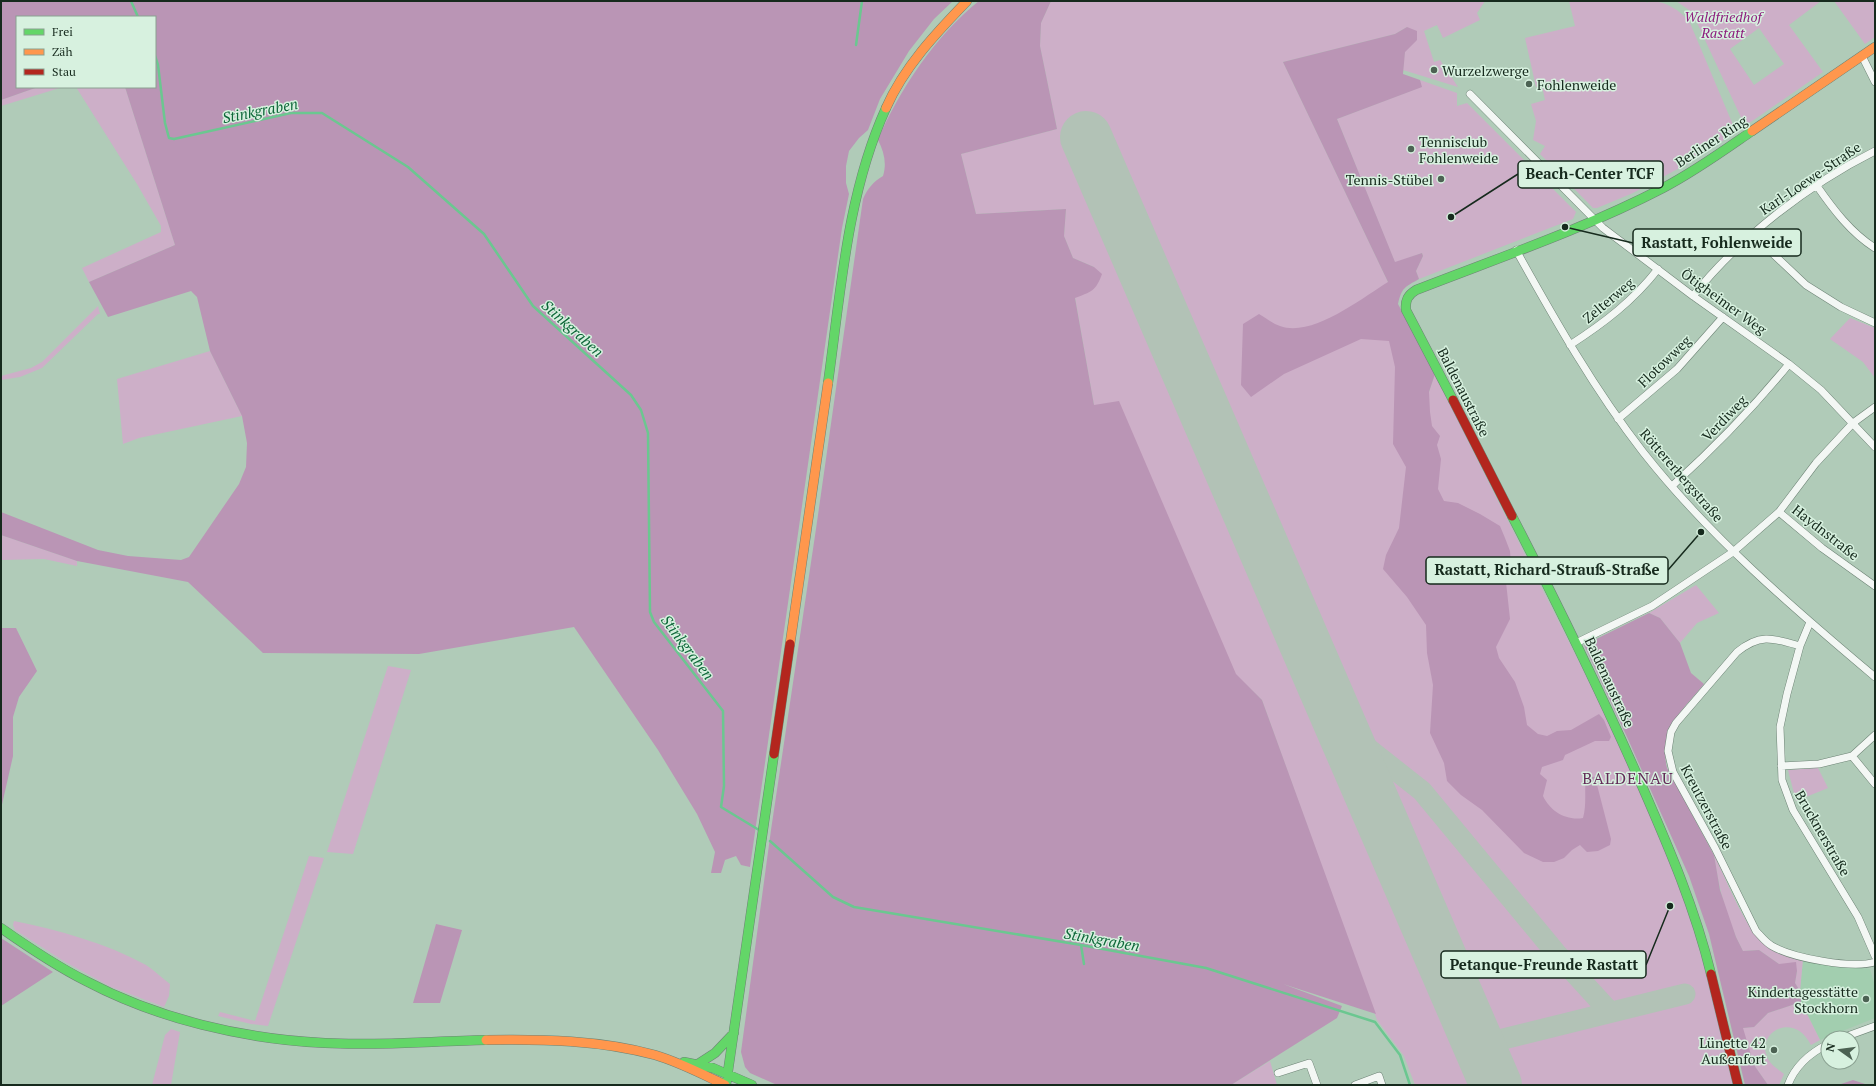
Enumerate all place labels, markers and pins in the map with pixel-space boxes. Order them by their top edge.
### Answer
place label: Wurzelzwerge [1442,61,1529,80]
marker: Wurzelzwerge [1429,65,1439,75]
place label: Fohlenweide [1537,75,1616,94]
marker: Fohlenweide [1524,79,1534,89]
place label: Tennisclub Fohlenweide [1419,132,1498,167]
marker: Tennisclub Fohlenweide [1406,144,1416,154]
callout: Beach-Center TCF [1518,161,1663,188]
place label: Tennis-Stübel [1346,170,1433,189]
marker: Tennis-Stübel [1436,174,1446,184]
callout: Rastatt, Fohlenweide [1633,229,1801,256]
callout: Rastatt, Richard-Strauß-Straße [1426,557,1668,584]
callout: Petanque-Freunde Rastatt [1441,951,1646,978]
place label: Kindertagesstätte Stockhorn [1748,982,1859,1017]
marker: Kindertagesstätte Stockhorn [1861,994,1871,1004]
place label: Lünette 42 Außenfort [1699,1033,1767,1068]
marker: Lünette 42 Außenfort [1769,1045,1779,1055]

